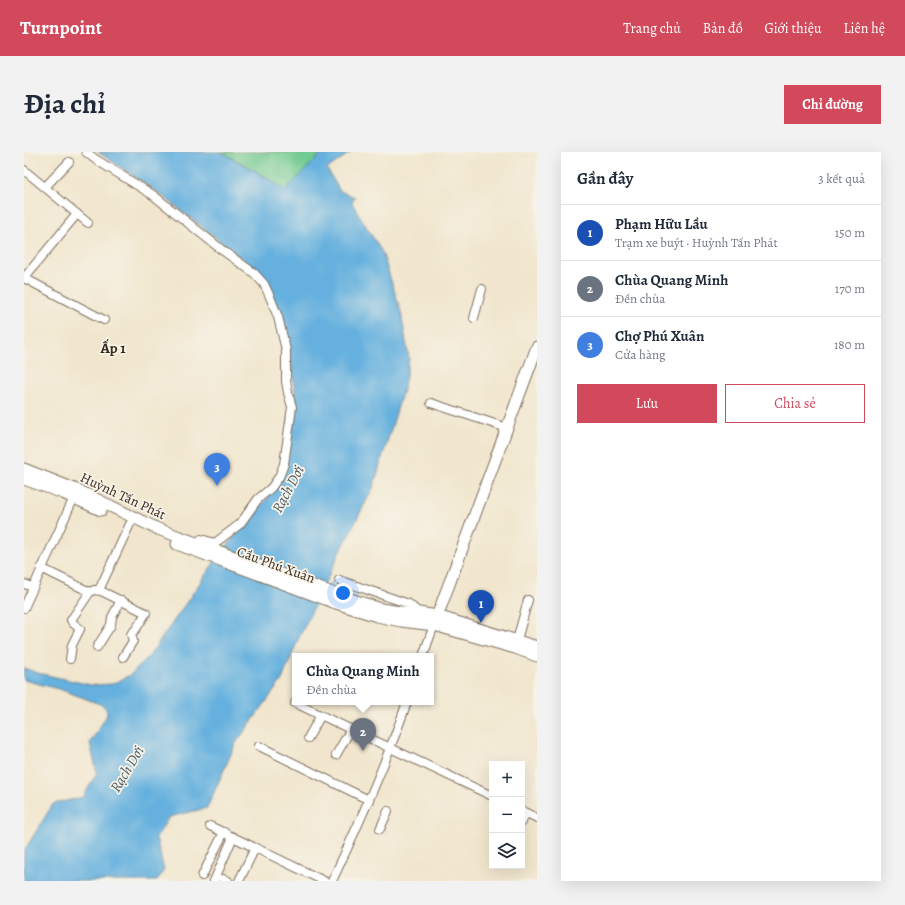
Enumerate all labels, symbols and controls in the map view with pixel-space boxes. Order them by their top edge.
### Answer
text: Turnpoint [20,15,102,41]
text: Trang chủ [623,19,681,38]
text: Bản đồ [703,19,743,38]
text: Giới thiệu [765,19,821,38]
text: Liên hệ [843,19,885,38]
text: Địa chỉ [24,85,106,123]
button: Chỉ đường [784,85,881,124]
text: Gần đây [577,167,634,190]
text: 3 kết quả [818,170,865,187]
text: Phạm Hữu Lầu [615,214,708,234]
text: 1 [588,224,592,241]
text: 150 m [835,224,865,241]
text: Trạm xe buýt · Huỳnh Tấn Phát [615,234,778,251]
text: Chùa Quang Minh [615,270,728,290]
text: 2 [587,280,593,297]
text: 170 m [835,280,865,297]
text: Đền chùa [615,290,665,307]
text: Chợ Phú Xuân [615,326,704,346]
text: 3 [587,336,593,353]
text: 180 m [834,336,865,353]
district label: Ấp 1 [99,338,126,358]
text: Cửa hàng [615,346,666,363]
button: Lưu [577,384,717,423]
button: Chia sẻ [725,384,865,423]
pin: 3 [204,453,230,486]
water label: Rạch Dơi [267,462,309,516]
street label: Huỳnh Tấn Phát [77,468,169,524]
street label: Cầu Phú Xuân [234,542,318,588]
your location [333,583,353,603]
pin: 1 [468,590,494,623]
popup [292,653,434,705]
text: Chùa Quang Minh [306,661,420,681]
text: Đền chùa [306,681,357,698]
pin: 2 [350,718,376,751]
water label: Rạch Dơi [105,742,149,796]
map controls [489,761,525,869]
button: + [489,761,525,797]
button: − [489,797,525,833]
button: layers [489,833,525,869]

